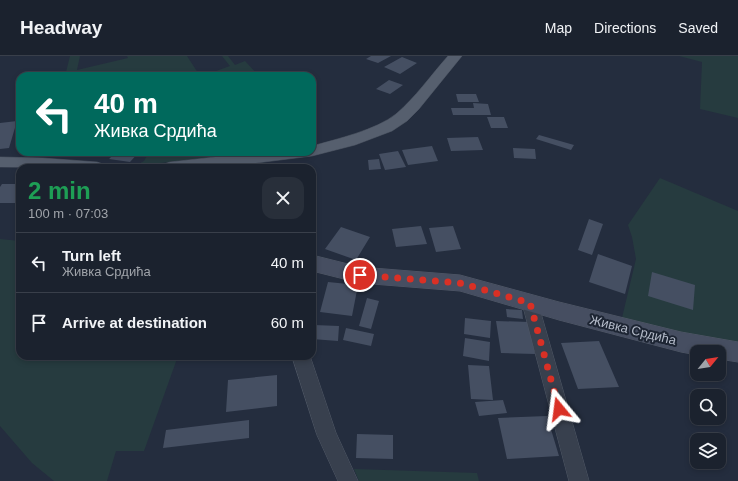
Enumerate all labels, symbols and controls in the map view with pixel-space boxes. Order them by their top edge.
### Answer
text: Headway [20,17,102,38]
text: Map [545,20,572,36]
text: Directions [594,20,656,36]
text: Saved [678,20,718,36]
icon: left [28,88,80,140]
text: 40 m [94,88,158,119]
text: Живка Срдића [94,121,217,141]
text: 2 min [28,177,91,204]
button: close [262,177,304,219]
text: 100 m · 07:03 [28,206,108,221]
text: Turn left [62,247,121,264]
icon: left [28,252,50,274]
text: 40 m [271,254,304,271]
pin [343,258,377,292]
text: Живка Срдића [62,264,151,279]
icon: arrive [349,264,371,286]
icon: arrive [28,312,50,334]
street label: Живка Срдића [588,312,679,348]
text: Arrive at destination [62,314,207,331]
text: 60 m [271,314,304,331]
north arrow [690,345,726,381]
map controls [690,345,726,469]
position arrow [538,388,580,430]
button: search [690,389,726,425]
button: layers [690,433,726,469]

